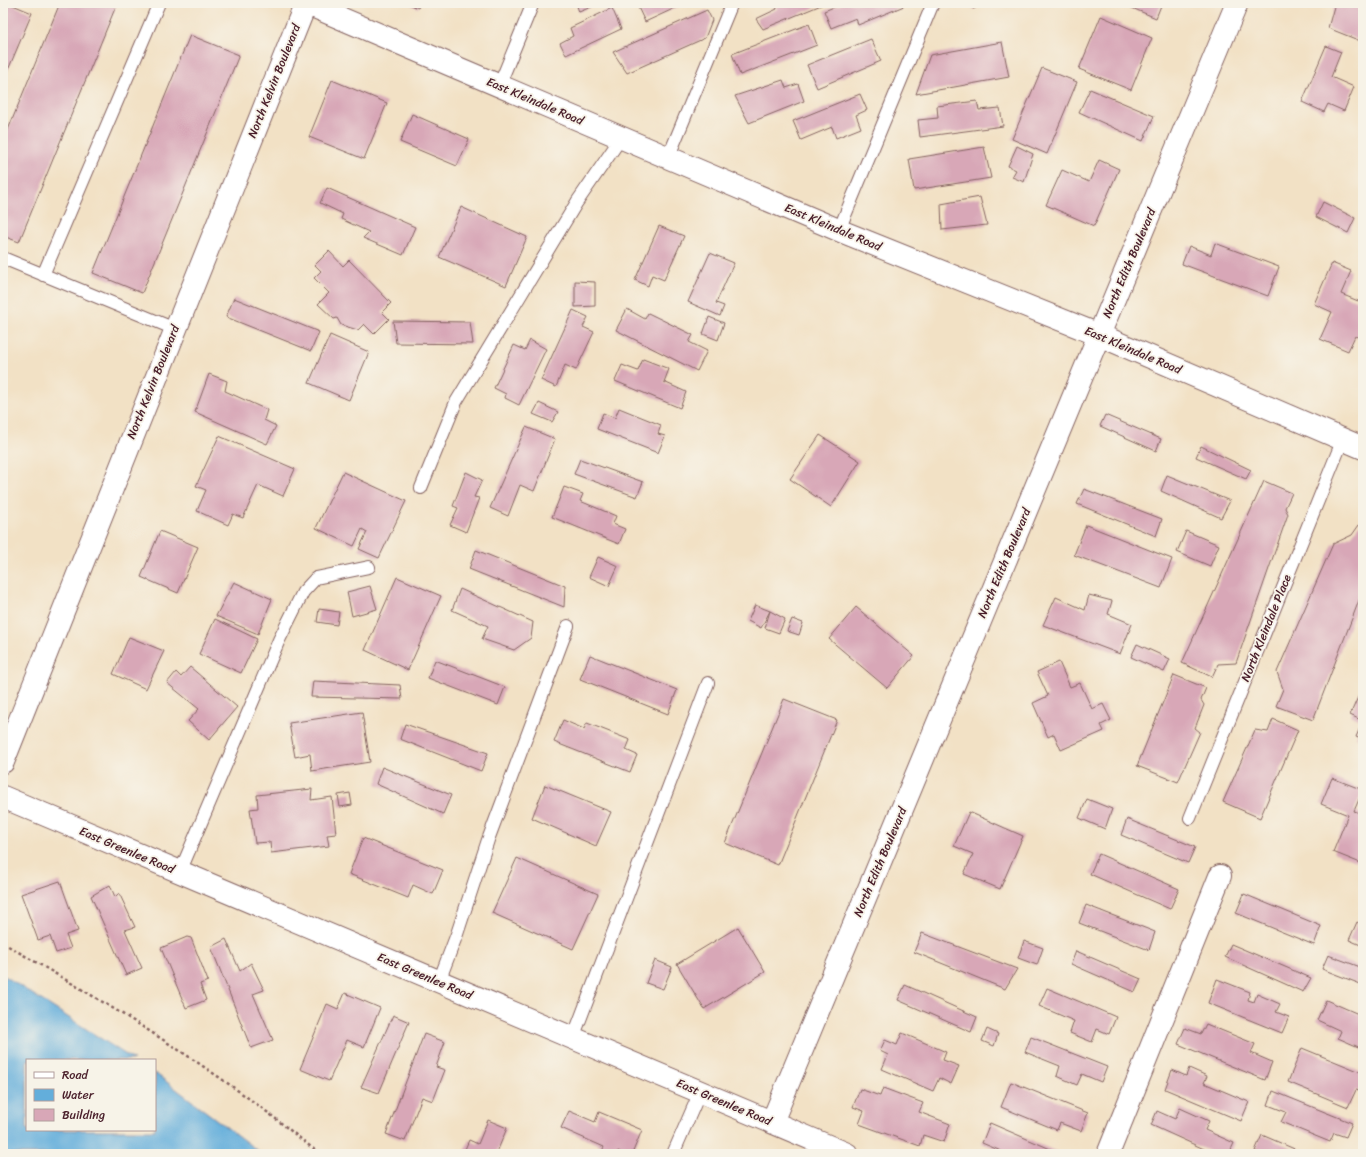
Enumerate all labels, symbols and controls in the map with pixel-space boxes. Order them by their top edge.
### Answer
street label: North Kelvin Boulevard [241,19,308,141]
street label: East Kleindale Road [483,71,589,132]
street label: East Kleindale Road [781,197,887,258]
street label: North Edith Boulevard [1096,203,1163,321]
street label: North Kelvin Boulevard [120,320,187,442]
street label: East Kleindale Road [1081,320,1187,381]
street label: North Edith Boulevard [971,503,1038,621]
street label: North Kleindale Place [1234,571,1298,685]
street label: North Edith Boulevard [847,802,914,920]
street label: East Greenlee Road [76,820,180,881]
street label: East Greenlee Road [374,946,478,1007]
legend [26,1059,156,1131]
text: Road [62,1064,89,1086]
street label: East Greenlee Road [673,1072,777,1133]
text: Water [62,1084,95,1106]
text: Building [62,1104,105,1126]

